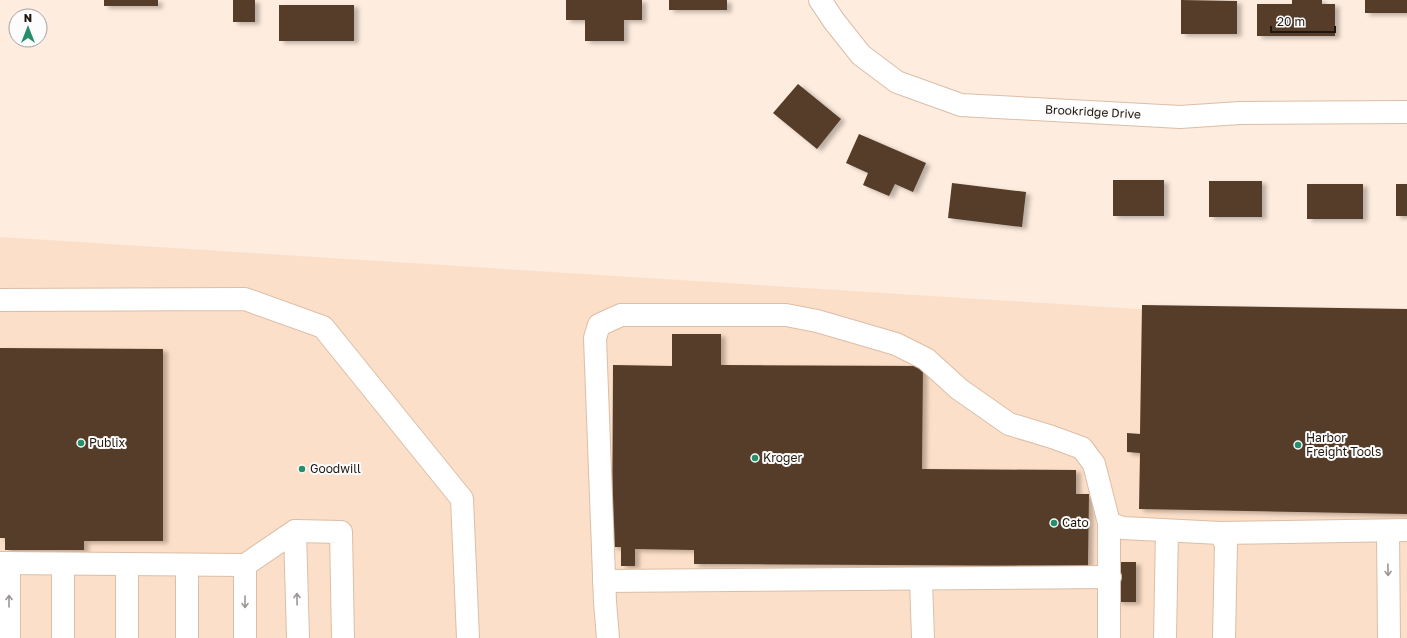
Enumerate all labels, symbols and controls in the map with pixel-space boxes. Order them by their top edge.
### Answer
north arrow [8,8,48,48]
scale bar [1271,8,1335,34]
text: N [24,11,32,24]
text: 20 m [1277,14,1305,29]
street label: Brookridge Drive [1045,101,1141,122]
place label: Harbor Freight Tools [1306,430,1381,459]
place label: Publix [89,435,126,450]
marker: Publix [76,438,86,448]
marker: Harbor Freight Tools [1293,440,1303,450]
place label: Kroger [763,450,802,465]
marker: Kroger [750,453,760,463]
place label: Goodwill [310,461,361,476]
marker: Goodwill [297,464,307,474]
place label: Cato [1062,515,1089,530]
marker: Cato [1049,518,1059,528]
one-way arrow [1384,563,1392,576]
one-way arrow [293,593,301,606]
one-way arrow [5,595,13,608]
one-way arrow [241,595,249,608]

